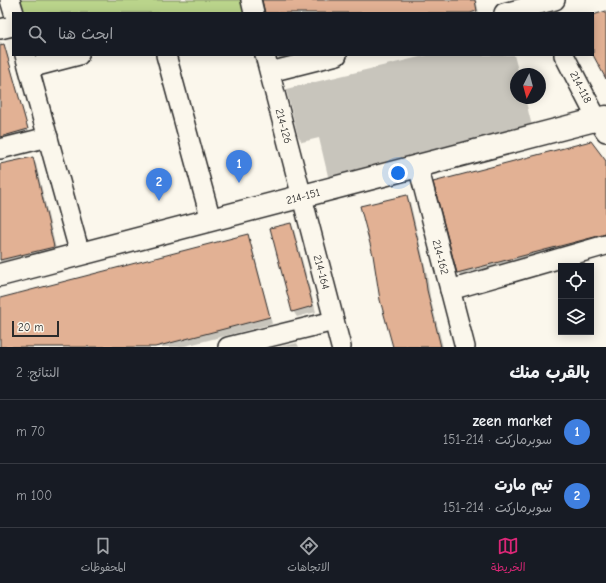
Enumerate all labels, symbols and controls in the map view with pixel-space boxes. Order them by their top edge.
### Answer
search box [12,12,594,56]
icon: search [26,23,48,45]
text: ابحث هنا [58,25,113,43]
north arrow [510,68,546,104]
street label: 214-118 [567,69,594,106]
street label: 214-126 [273,107,294,145]
pin: 1 [226,150,252,183]
your location [388,163,408,183]
pin: 2 [146,168,172,201]
street label: 214-151 [285,186,321,207]
street label: 214-162 [430,238,452,276]
street label: 214-164 [311,253,332,291]
map controls [558,263,594,335]
button: locate [558,263,594,299]
button: layers [558,299,594,335]
scale bar [12,319,59,338]
text: 20 m [18,321,43,334]
text: بالقرب منك [509,363,590,382]
text: النتائج: 2 [16,365,60,380]
text: zeen market [473,412,552,430]
text: 70 m [16,424,45,439]
text: 1 [574,424,580,439]
text: سوبرماركت · 214-151 [443,432,552,447]
text: تيم مارت [494,476,552,494]
text: 100 m [16,488,52,503]
text: 2 [574,488,580,503]
text: سوبرماركت · 214-151 [443,500,552,515]
tab: المحفوظات [81,535,126,577]
tab: الاتجاهات [287,535,330,577]
tab: الخريطة [491,535,525,577]

